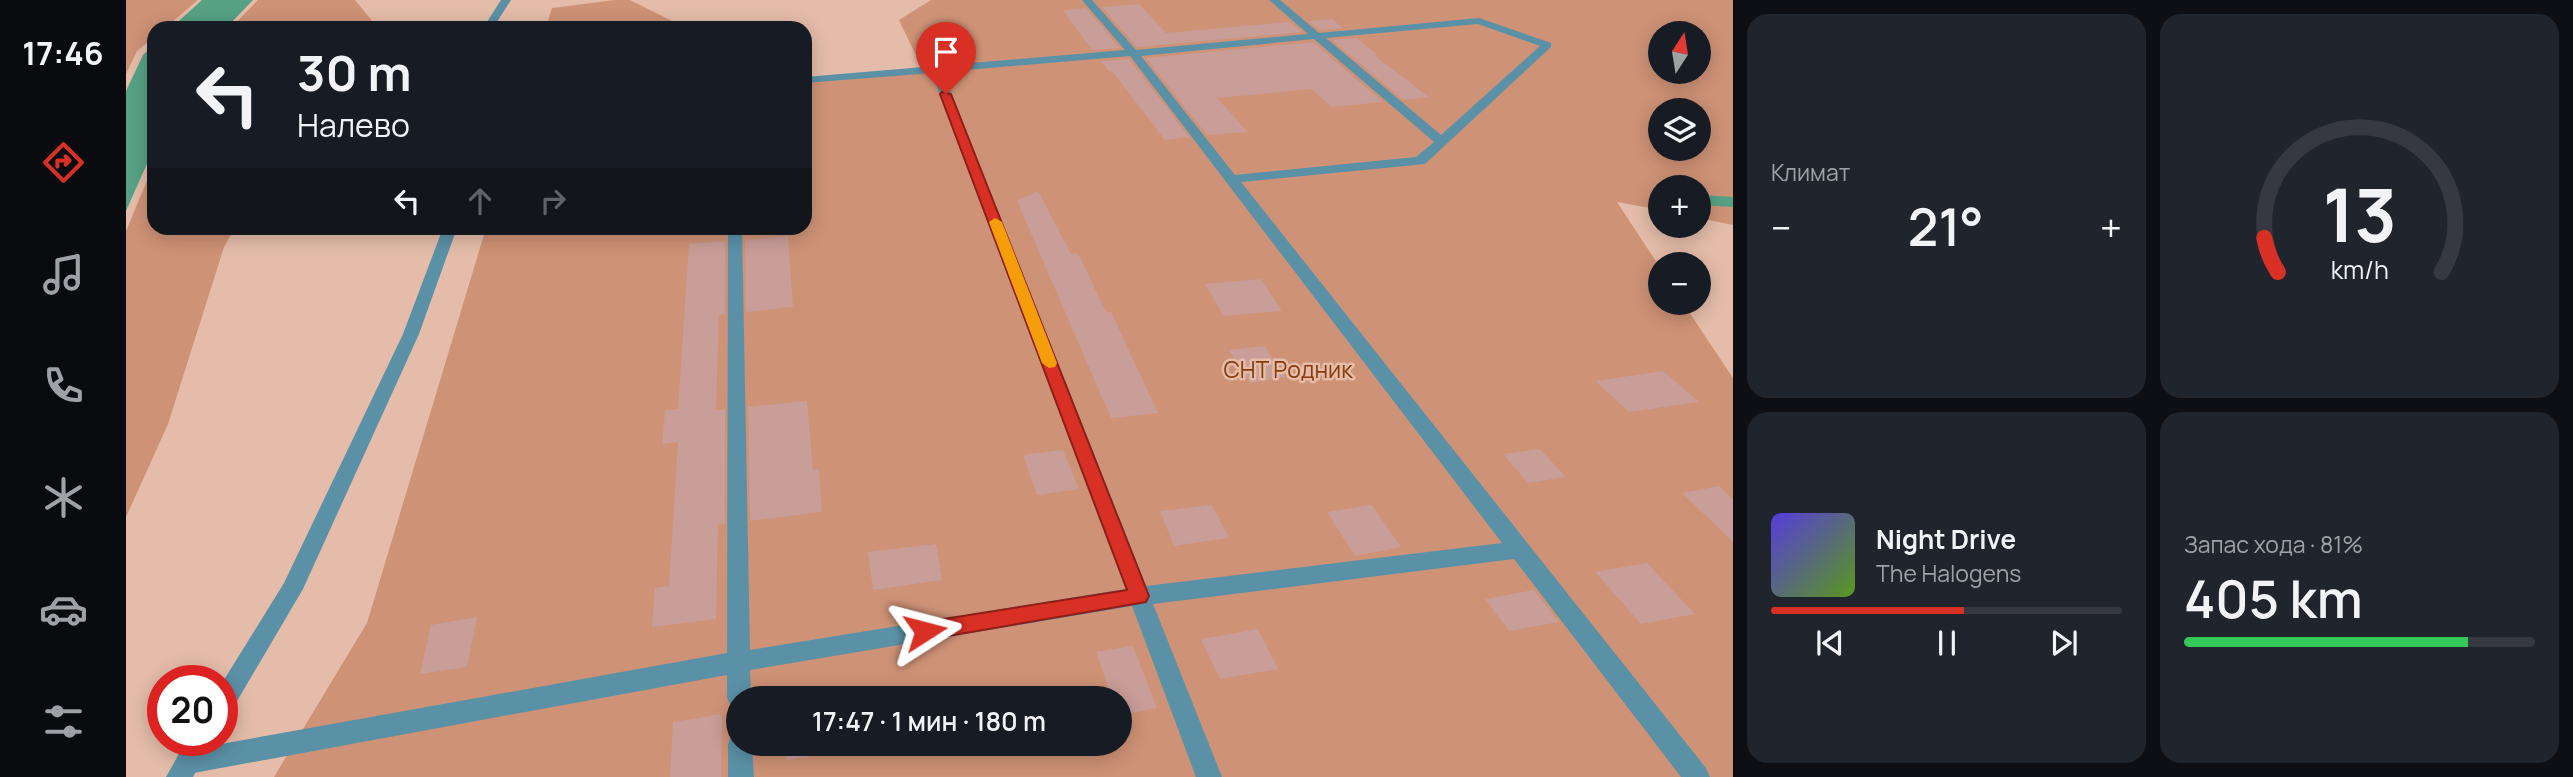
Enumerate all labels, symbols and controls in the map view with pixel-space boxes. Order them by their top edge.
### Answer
north arrow [1648,21,1712,84]
map controls [1648,21,1711,315]
pin [916,22,976,94]
text: 17:46 [22,31,104,75]
icon: arrive [927,33,965,71]
text: 30 m [297,39,412,106]
icon: left [182,49,273,140]
button: layers [1648,98,1711,161]
text: Налево [297,103,410,147]
icon: directions [39,138,88,187]
text: Климат [1771,156,1850,188]
text: 13 [2322,164,2397,264]
button: + [1648,175,1711,238]
icon: left [388,182,426,220]
icon: ahead [461,182,499,220]
icon: right [534,182,572,220]
text: 21° [1908,191,1984,262]
text: − [1771,201,1792,253]
text: + [2100,201,2122,253]
icon: music [39,250,88,299]
button: − [1648,252,1711,315]
text: km/h [2330,252,2389,287]
park label: СНТ Родник [1223,353,1353,385]
icon: phone [39,361,88,410]
icon: climate [39,473,88,522]
text: Night Drive [1876,521,2016,557]
text: Запас хода · 81% [2184,528,2363,560]
text: The Halogens [1876,557,2021,589]
text: 405 km [2184,563,2363,634]
icon: car [39,585,88,634]
position arrow [888,594,962,668]
icon: previous [1811,624,1849,662]
icon: pause [1928,624,1966,662]
icon: next [2045,624,2083,662]
speed limit sign: 20 [147,665,238,756]
icon: filters [39,697,88,746]
text: 17:47 · 1 мин · 180 m [812,703,1046,739]

